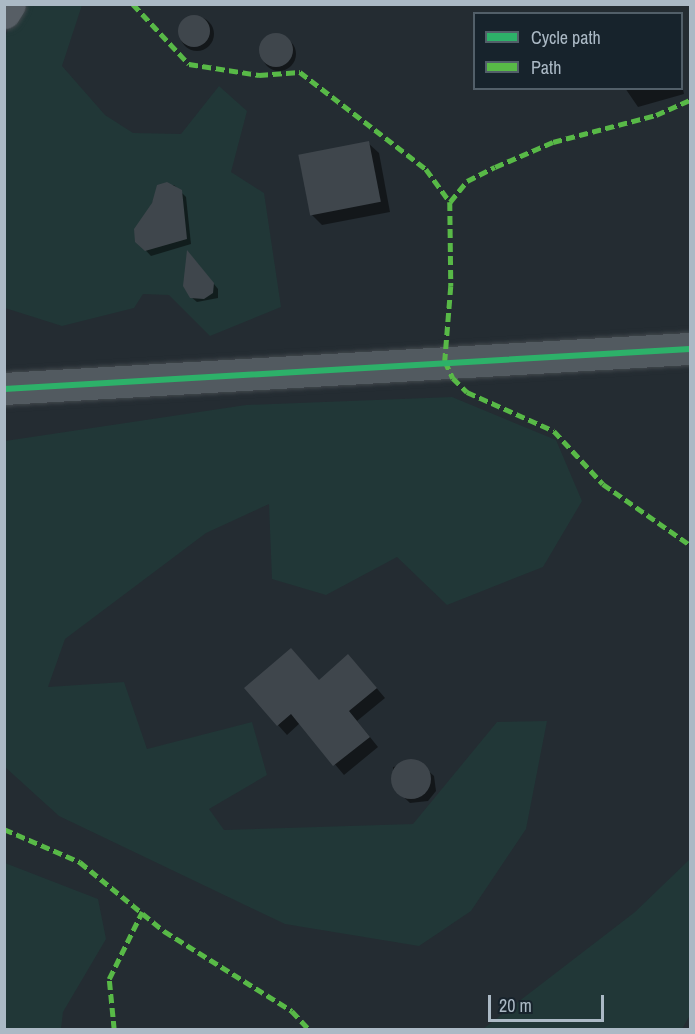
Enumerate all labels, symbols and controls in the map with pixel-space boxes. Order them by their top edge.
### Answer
legend [473,12,683,90]
text: Cycle path [531,25,601,50]
text: Path [531,55,561,80]
scale bar [491,983,606,1021]
text: 20 m [499,993,532,1018]

